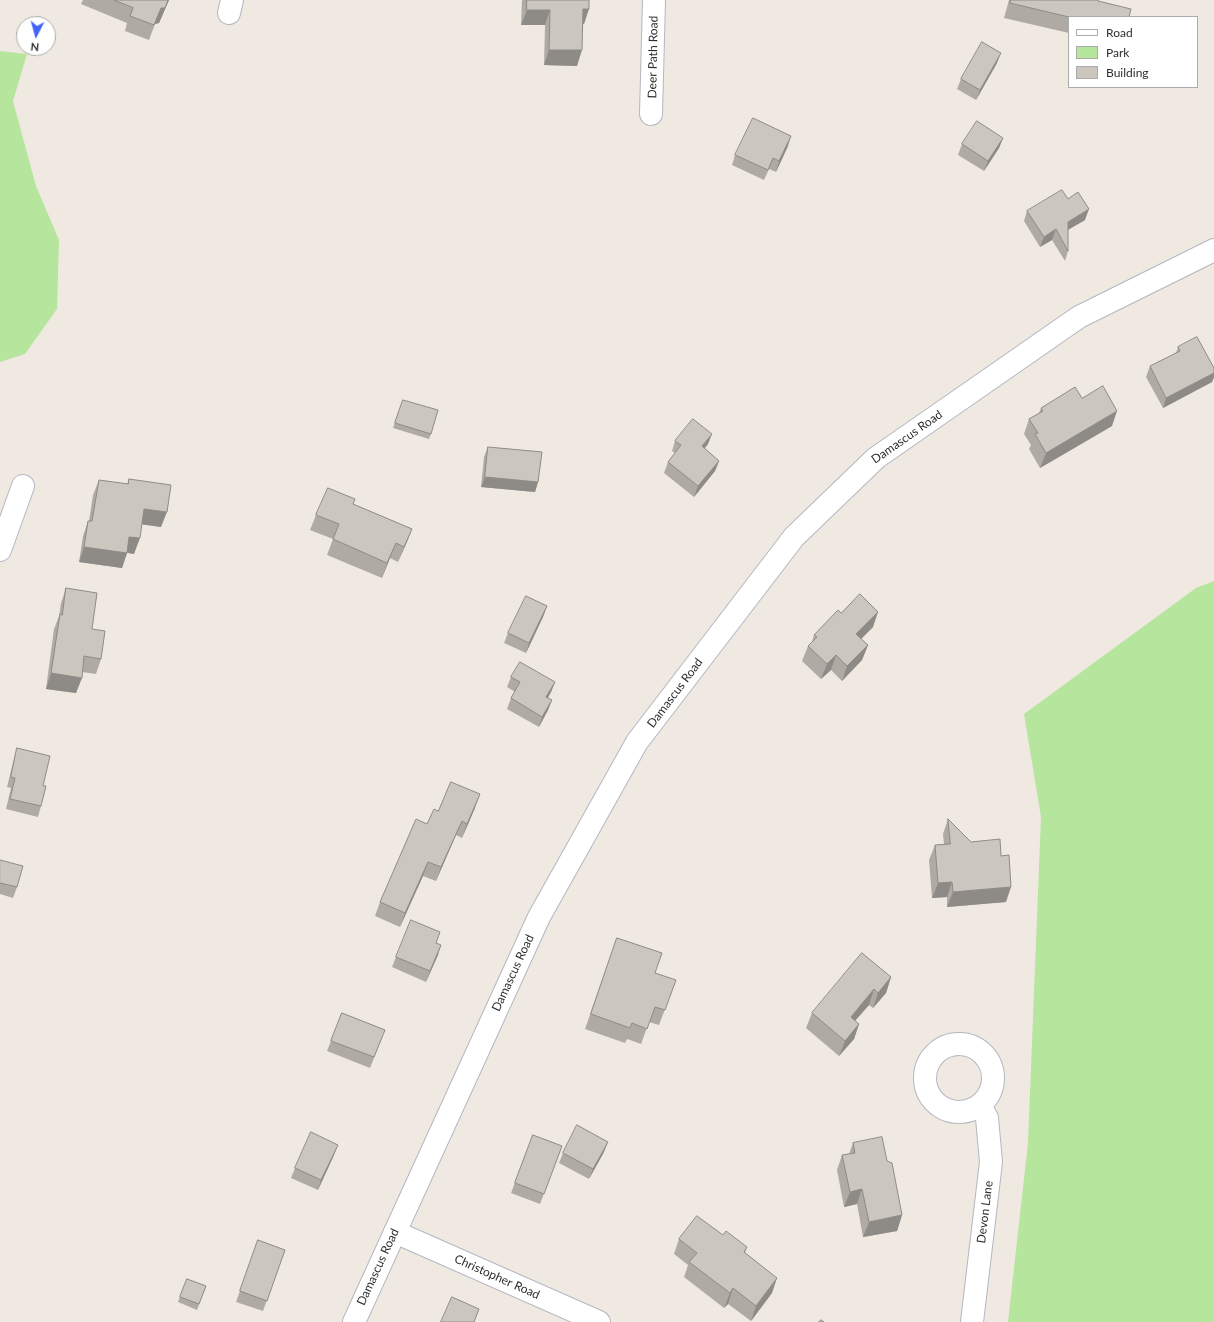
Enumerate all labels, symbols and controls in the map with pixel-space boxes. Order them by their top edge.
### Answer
north arrow [16,16,56,56]
street label: Deer Path Road [645,16,661,98]
legend [1068,16,1198,88]
text: Road [1106,25,1133,40]
text: N [30,41,40,54]
text: Park [1106,45,1129,60]
text: Building [1106,65,1149,80]
street label: Damascus Road [869,407,945,467]
street label: Damascus Road [644,655,706,731]
street label: Damascus Road [489,932,537,1014]
street label: Devon Lane [974,1180,996,1244]
street label: Damascus Road [354,1226,402,1308]
street label: Christopher Road [452,1252,542,1302]

